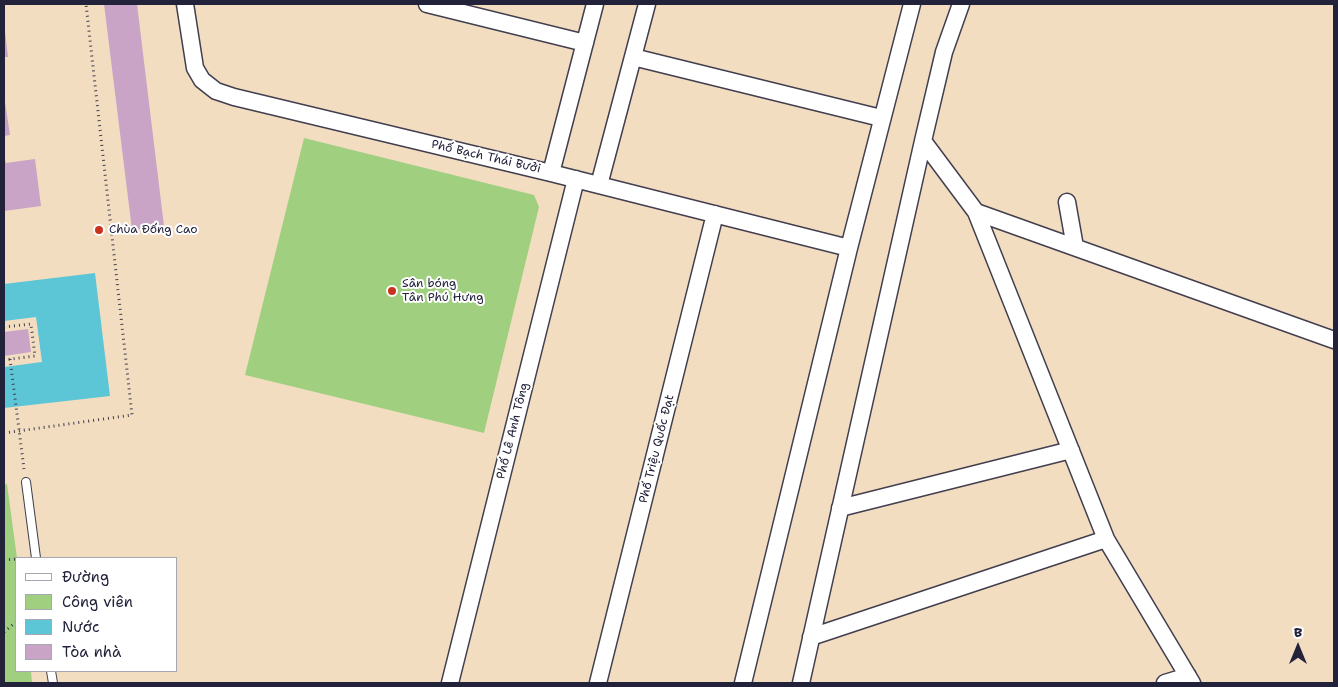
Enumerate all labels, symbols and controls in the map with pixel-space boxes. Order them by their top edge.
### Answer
street label: Phố Bạch Thái Bưởi [430,137,542,177]
place label: Chùa Đống Cao [109,223,198,237]
marker: Chùa Đống Cao [93,224,105,236]
place label: Sân bóng Tân Phú Hưng [402,277,484,305]
marker: Sân bóng Tân Phú Hưng [386,285,398,297]
street label: Phố Lê Anh Tông [494,381,532,481]
street label: Phố Triệu Quốc Đạt [637,393,677,505]
legend [15,557,178,672]
text: Đường [62,567,109,587]
text: Công viên [62,592,133,612]
text: Nước [62,617,99,637]
north arrow [1273,622,1323,672]
text: B [1294,623,1302,641]
text: Tòa nhà [62,642,121,662]

